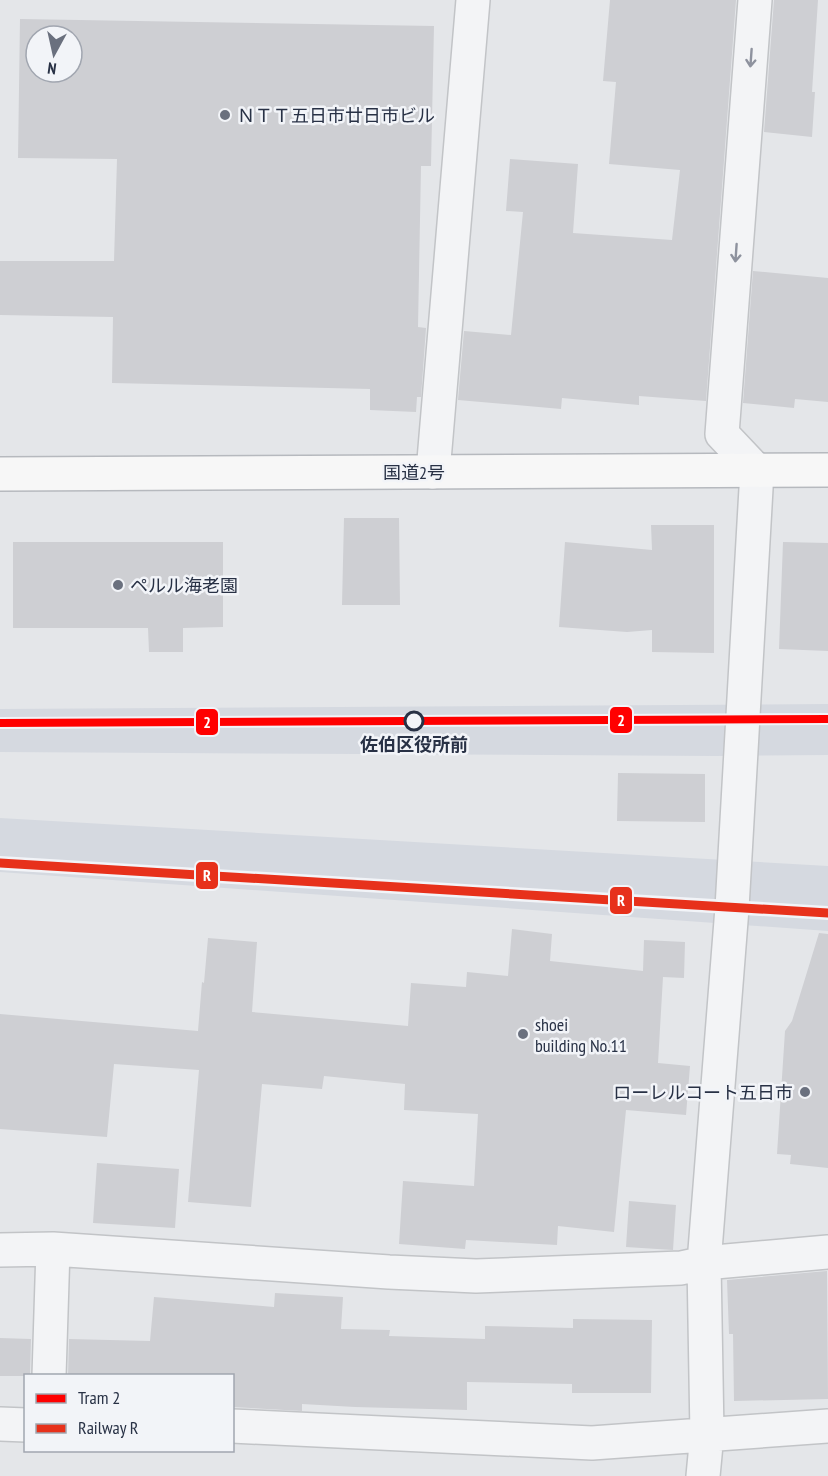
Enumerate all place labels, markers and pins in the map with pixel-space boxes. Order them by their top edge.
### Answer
place label: ＮＴＴ五日市廿日市ビル [237,104,435,127]
marker: ＮＴＴ五日市廿日市ビル [218,108,232,122]
place label: ペルル海老園 [130,574,238,597]
marker: ペルル海老園 [111,578,125,592]
marker: 佐伯区役所前 [404,711,424,731]
place label: 佐伯区役所前 [360,733,468,756]
place label: shoei building No.11 [535,1013,627,1057]
marker: shoei building No.11 [516,1027,530,1041]
place label: ローレルコート五日市 [613,1081,793,1104]
marker: ローレルコート五日市 [798,1085,812,1099]

